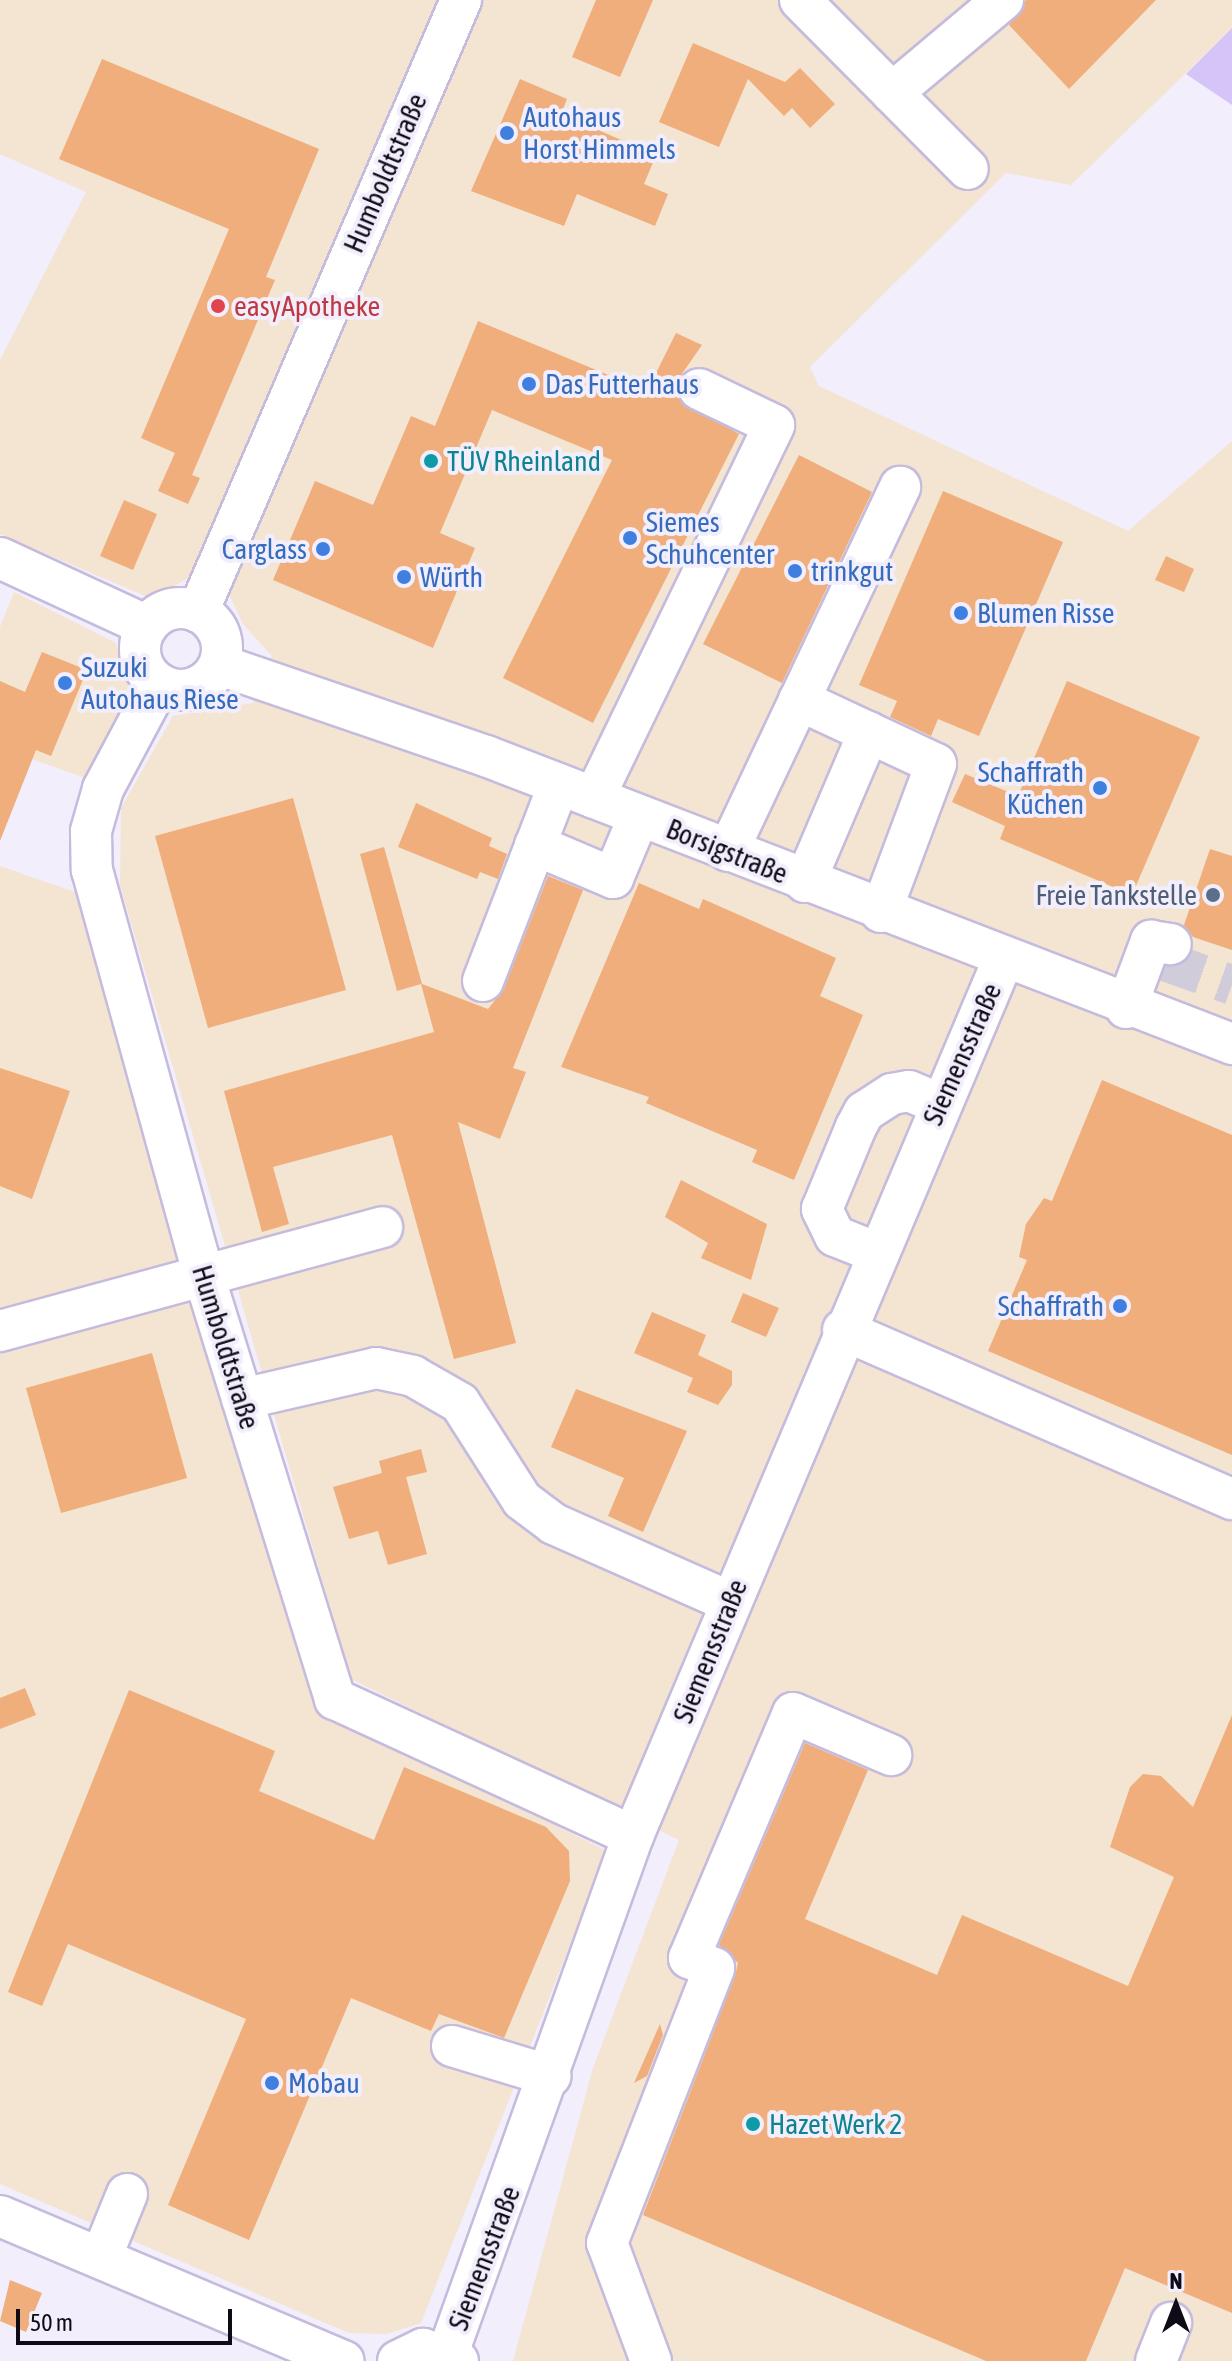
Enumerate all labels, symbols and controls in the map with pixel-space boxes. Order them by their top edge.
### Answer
street label: Humboldtstraße [336,88,434,258]
place label: Autohaus Horst Himmels [523,100,676,166]
marker: Autohaus Horst Himmels [498,124,516,142]
place label: easyApotheke [234,289,380,323]
marker: easyApotheke [209,297,227,315]
place label: Das Futterhaus [545,367,699,401]
marker: Das Futterhaus [520,375,538,393]
place label: TÜV Rheinland [447,444,601,478]
marker: TÜV Rheinland [422,452,440,470]
place label: Siemes Schuhcenter [646,505,774,571]
marker: Siemes Schuhcenter [621,529,639,547]
place label: Carglass [222,532,307,566]
marker: Carglass [314,540,332,558]
place label: trinkgut [811,554,893,588]
place label: Würth [420,560,483,594]
marker: trinkgut [786,562,804,580]
marker: Würth [395,568,413,586]
place label: Blumen Risse [977,596,1114,630]
marker: Blumen Risse [952,604,970,622]
place label: Suzuki Autohaus Riese [81,650,239,716]
marker: Suzuki Autohaus Riese [56,674,74,692]
place label: Schaffrath Küchen [978,755,1084,821]
marker: Schaffrath Küchen [1091,779,1109,797]
street label: Borsigstraße [662,812,792,890]
place label: Freie Tankstelle [1035,878,1197,912]
marker: Freie Tankstelle [1204,886,1222,904]
street label: Siemensstraße [916,978,1008,1130]
street label: Humboldtstraße [185,1261,267,1433]
place label: Schaffrath [998,1289,1104,1323]
marker: Schaffrath [1111,1297,1129,1315]
street label: Siemensstraße [666,1574,754,1728]
place label: Mobau [288,2066,360,2100]
marker: Mobau [263,2074,281,2092]
place label: Hazet Werk 2 [769,2107,902,2141]
marker: Hazet Werk 2 [744,2115,762,2133]
street label: Siemensstraße [441,2181,527,2335]
north arrow [1136,2265,1216,2345]
text: N [1170,2268,1182,2294]
scale bar [20,2293,236,2343]
text: 50 m [30,2309,73,2336]

